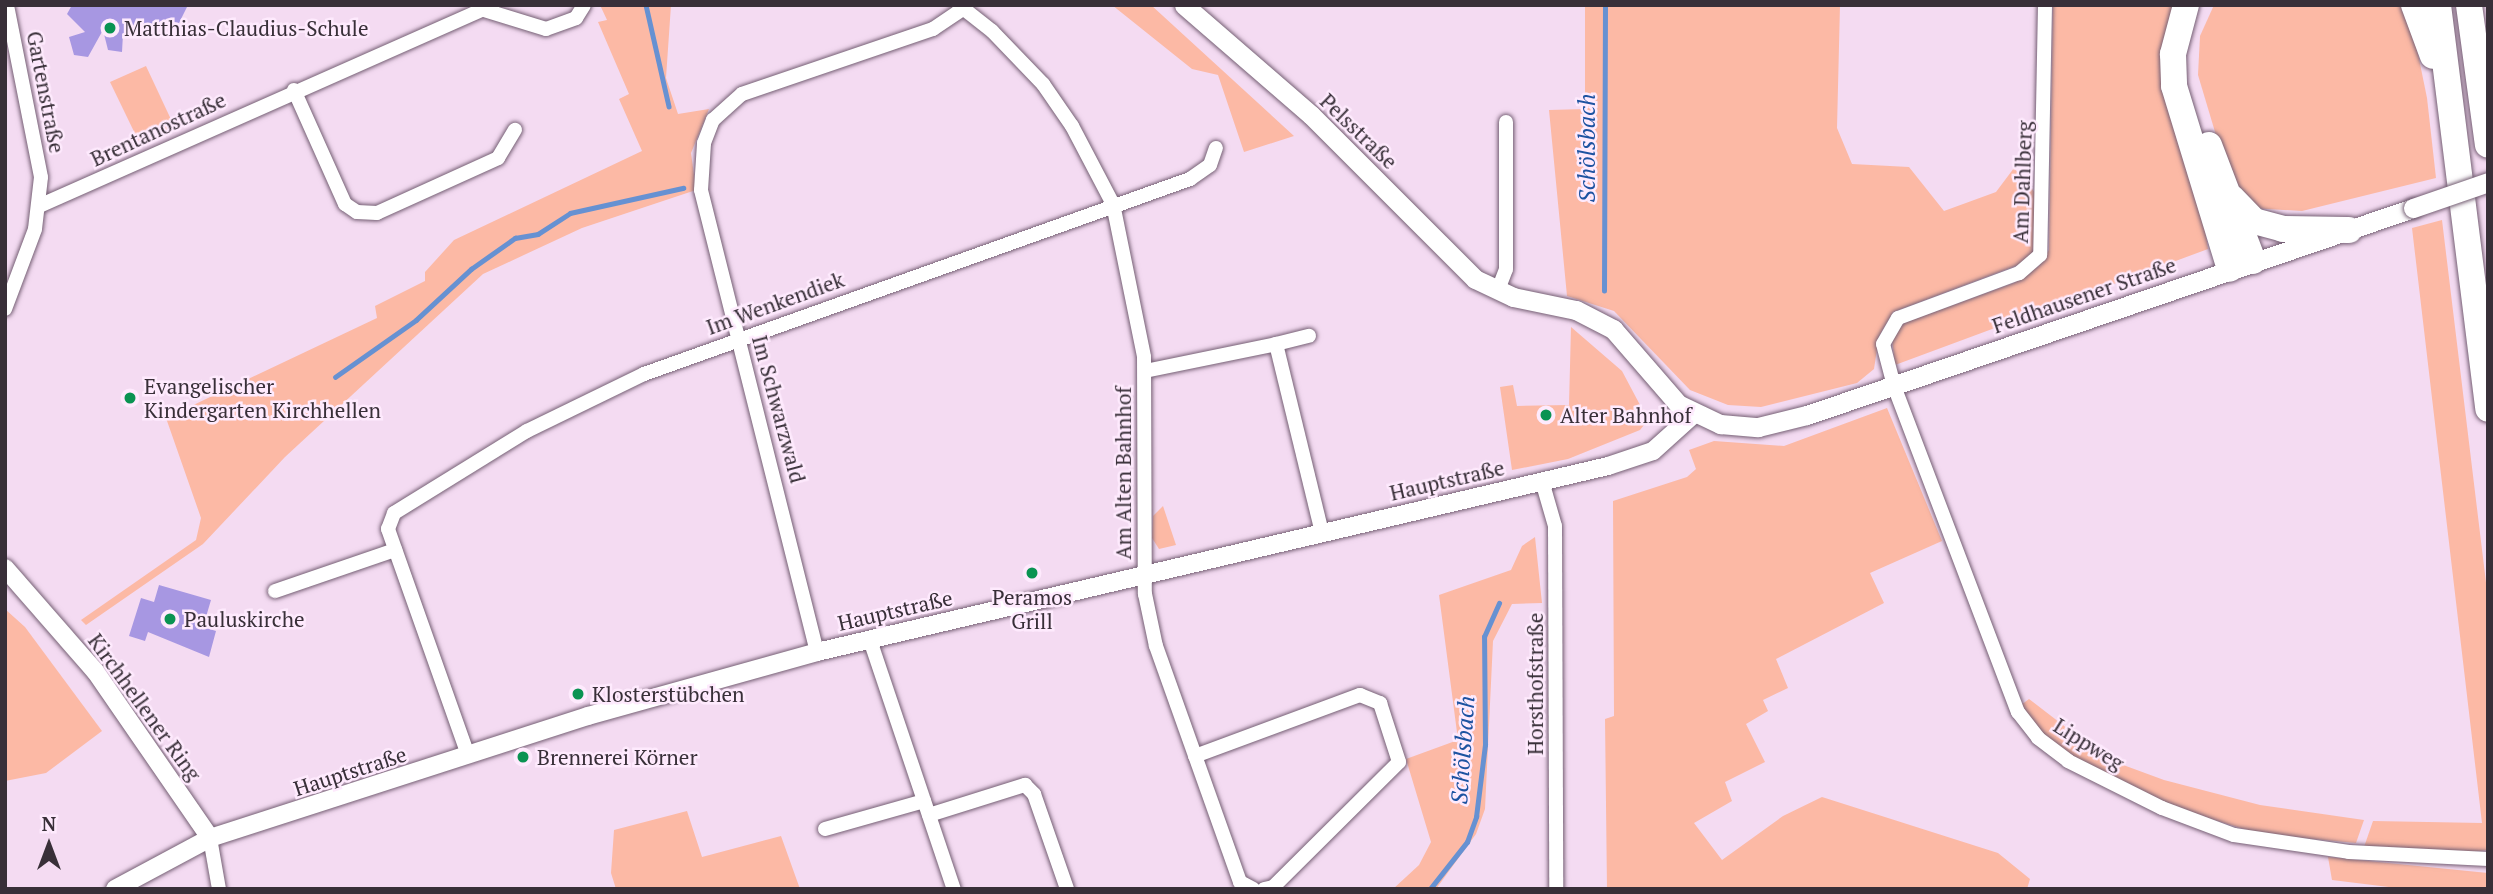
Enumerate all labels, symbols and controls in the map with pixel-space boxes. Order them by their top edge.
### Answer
place label: Matthias-Claudius-Schule [124,15,369,41]
marker: Matthias-Claudius-Schule [102,20,118,36]
street label: Gartenstraße [22,29,70,155]
street label: Brentanostraße [87,87,229,171]
street label: Pelsstraße [1315,88,1403,174]
water label: Schölsbach [1573,94,1601,202]
street label: Am Dahlberg [2007,120,2037,244]
street label: Feldhausener Straße [1989,252,2179,338]
street label: Im Wenkendiek [703,266,847,340]
street label: Im Schwarzwald [747,332,811,486]
place label: Evangelischer Kindergarten Kirchhellen [144,373,381,423]
street label: Am Alten Bahnhof [1110,386,1136,560]
marker: Evangelischer Kindergarten Kirchhellen [122,390,138,406]
place label: Alter Bahnhof [1560,402,1692,428]
marker: Alter Bahnhof [1538,407,1554,423]
street label: Hauptstraße [1387,455,1507,505]
marker: Peramos Grill [1024,565,1040,581]
place label: Peramos Grill [992,584,1072,634]
street label: Hauptstraße [835,585,955,635]
place label: Pauluskirche [184,606,305,632]
marker: Pauluskirche [162,611,178,627]
street label: Horsthofstraße [1522,613,1548,755]
street label: Kirchhellener Ring [83,629,207,785]
place label: Klosterstübchen [592,681,745,707]
marker: Klosterstübchen [570,686,586,702]
water label: Schölsbach [1445,695,1481,805]
street label: Lippweg [2049,713,2129,775]
street label: Hauptstraße [291,741,409,801]
place label: Brennerei Körner [537,744,697,770]
marker: Brennerei Körner [515,749,531,765]
north arrow [14,810,84,880]
text: N [42,811,56,836]

